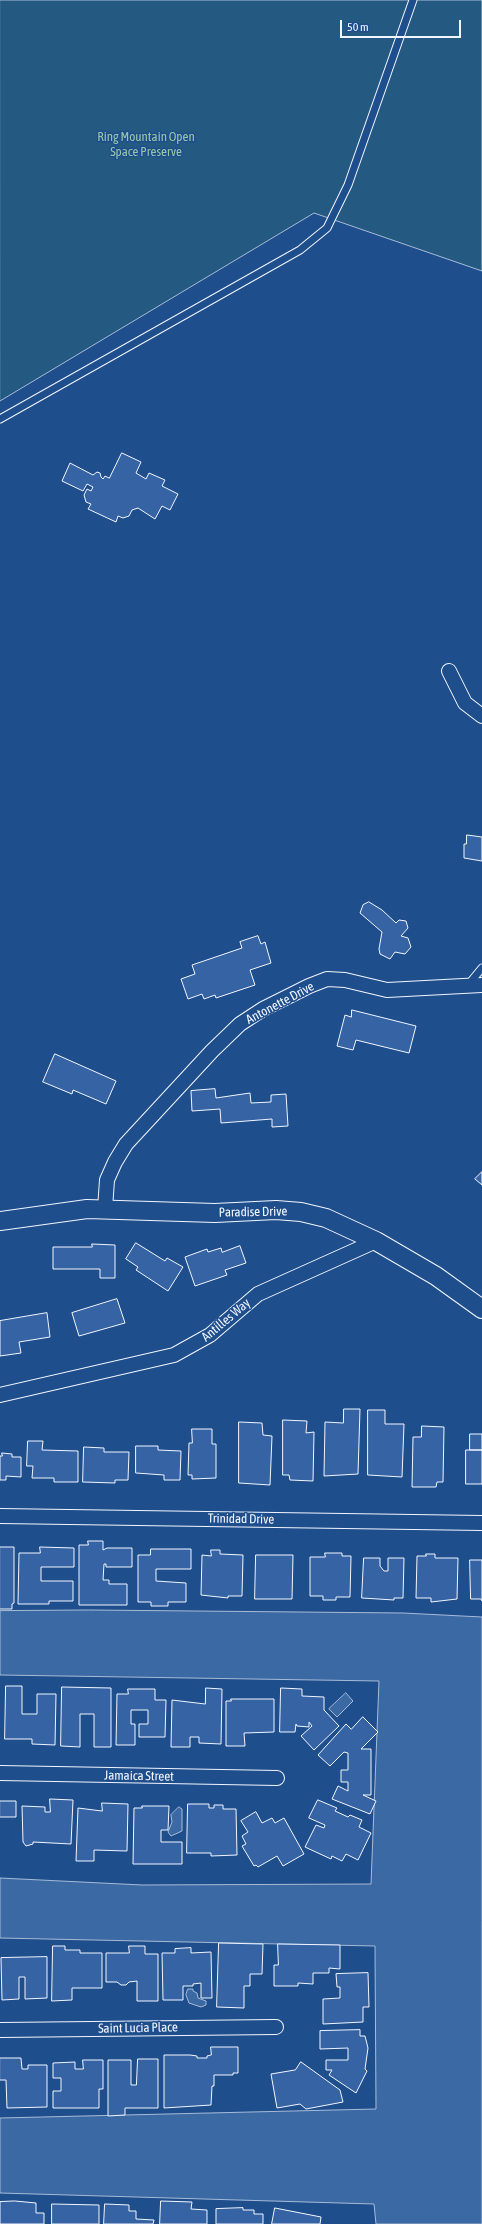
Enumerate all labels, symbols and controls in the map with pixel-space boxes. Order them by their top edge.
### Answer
scale bar [342,12,463,38]
text: 50 m [347,20,369,34]
park label: Ring Mountain Open Space Preserve [97,129,195,160]
street label: Antonette Drive [243,979,317,1027]
street label: Paradise Drive [219,1204,287,1220]
street label: Antilles Way [198,1295,254,1345]
street label: Trinidad Drive [208,1511,274,1527]
street label: Jamaica Street [104,1768,174,1784]
street label: Saint Lucia Place [98,2020,178,2036]

